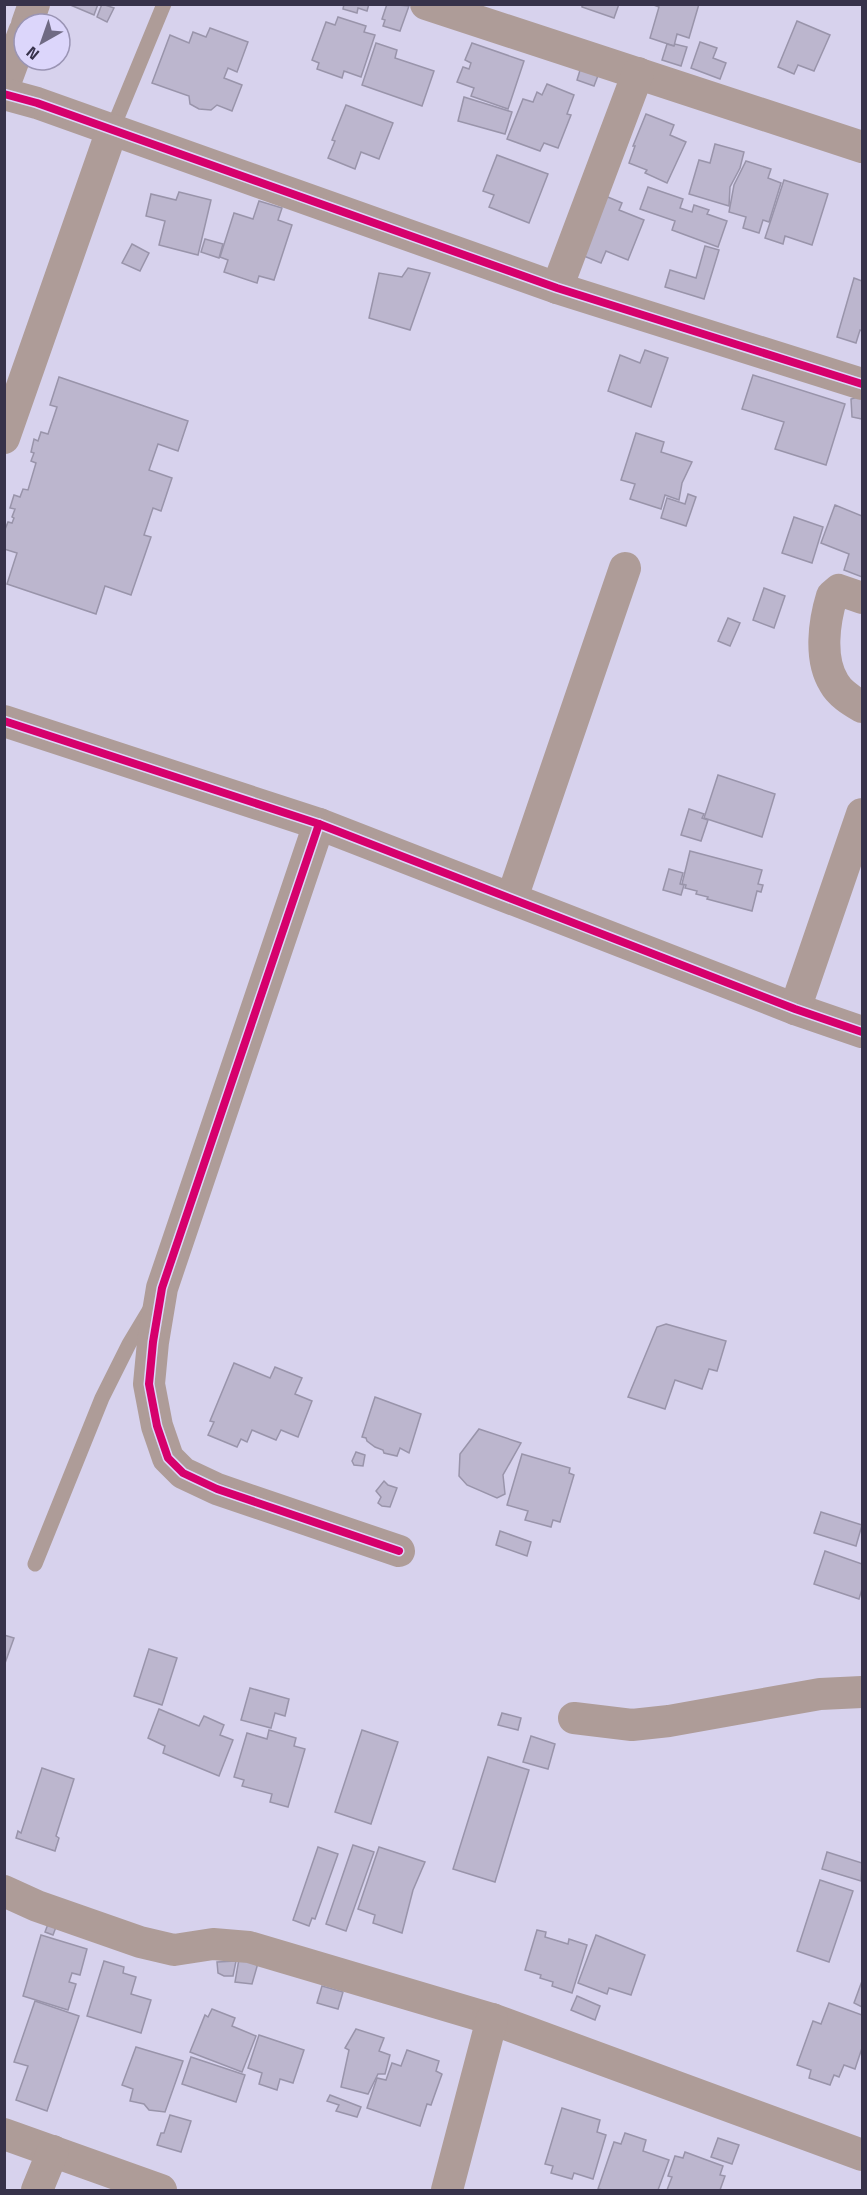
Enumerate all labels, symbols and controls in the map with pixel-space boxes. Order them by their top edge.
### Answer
north arrow [12,12,72,72]
text: N [20,41,44,66]

